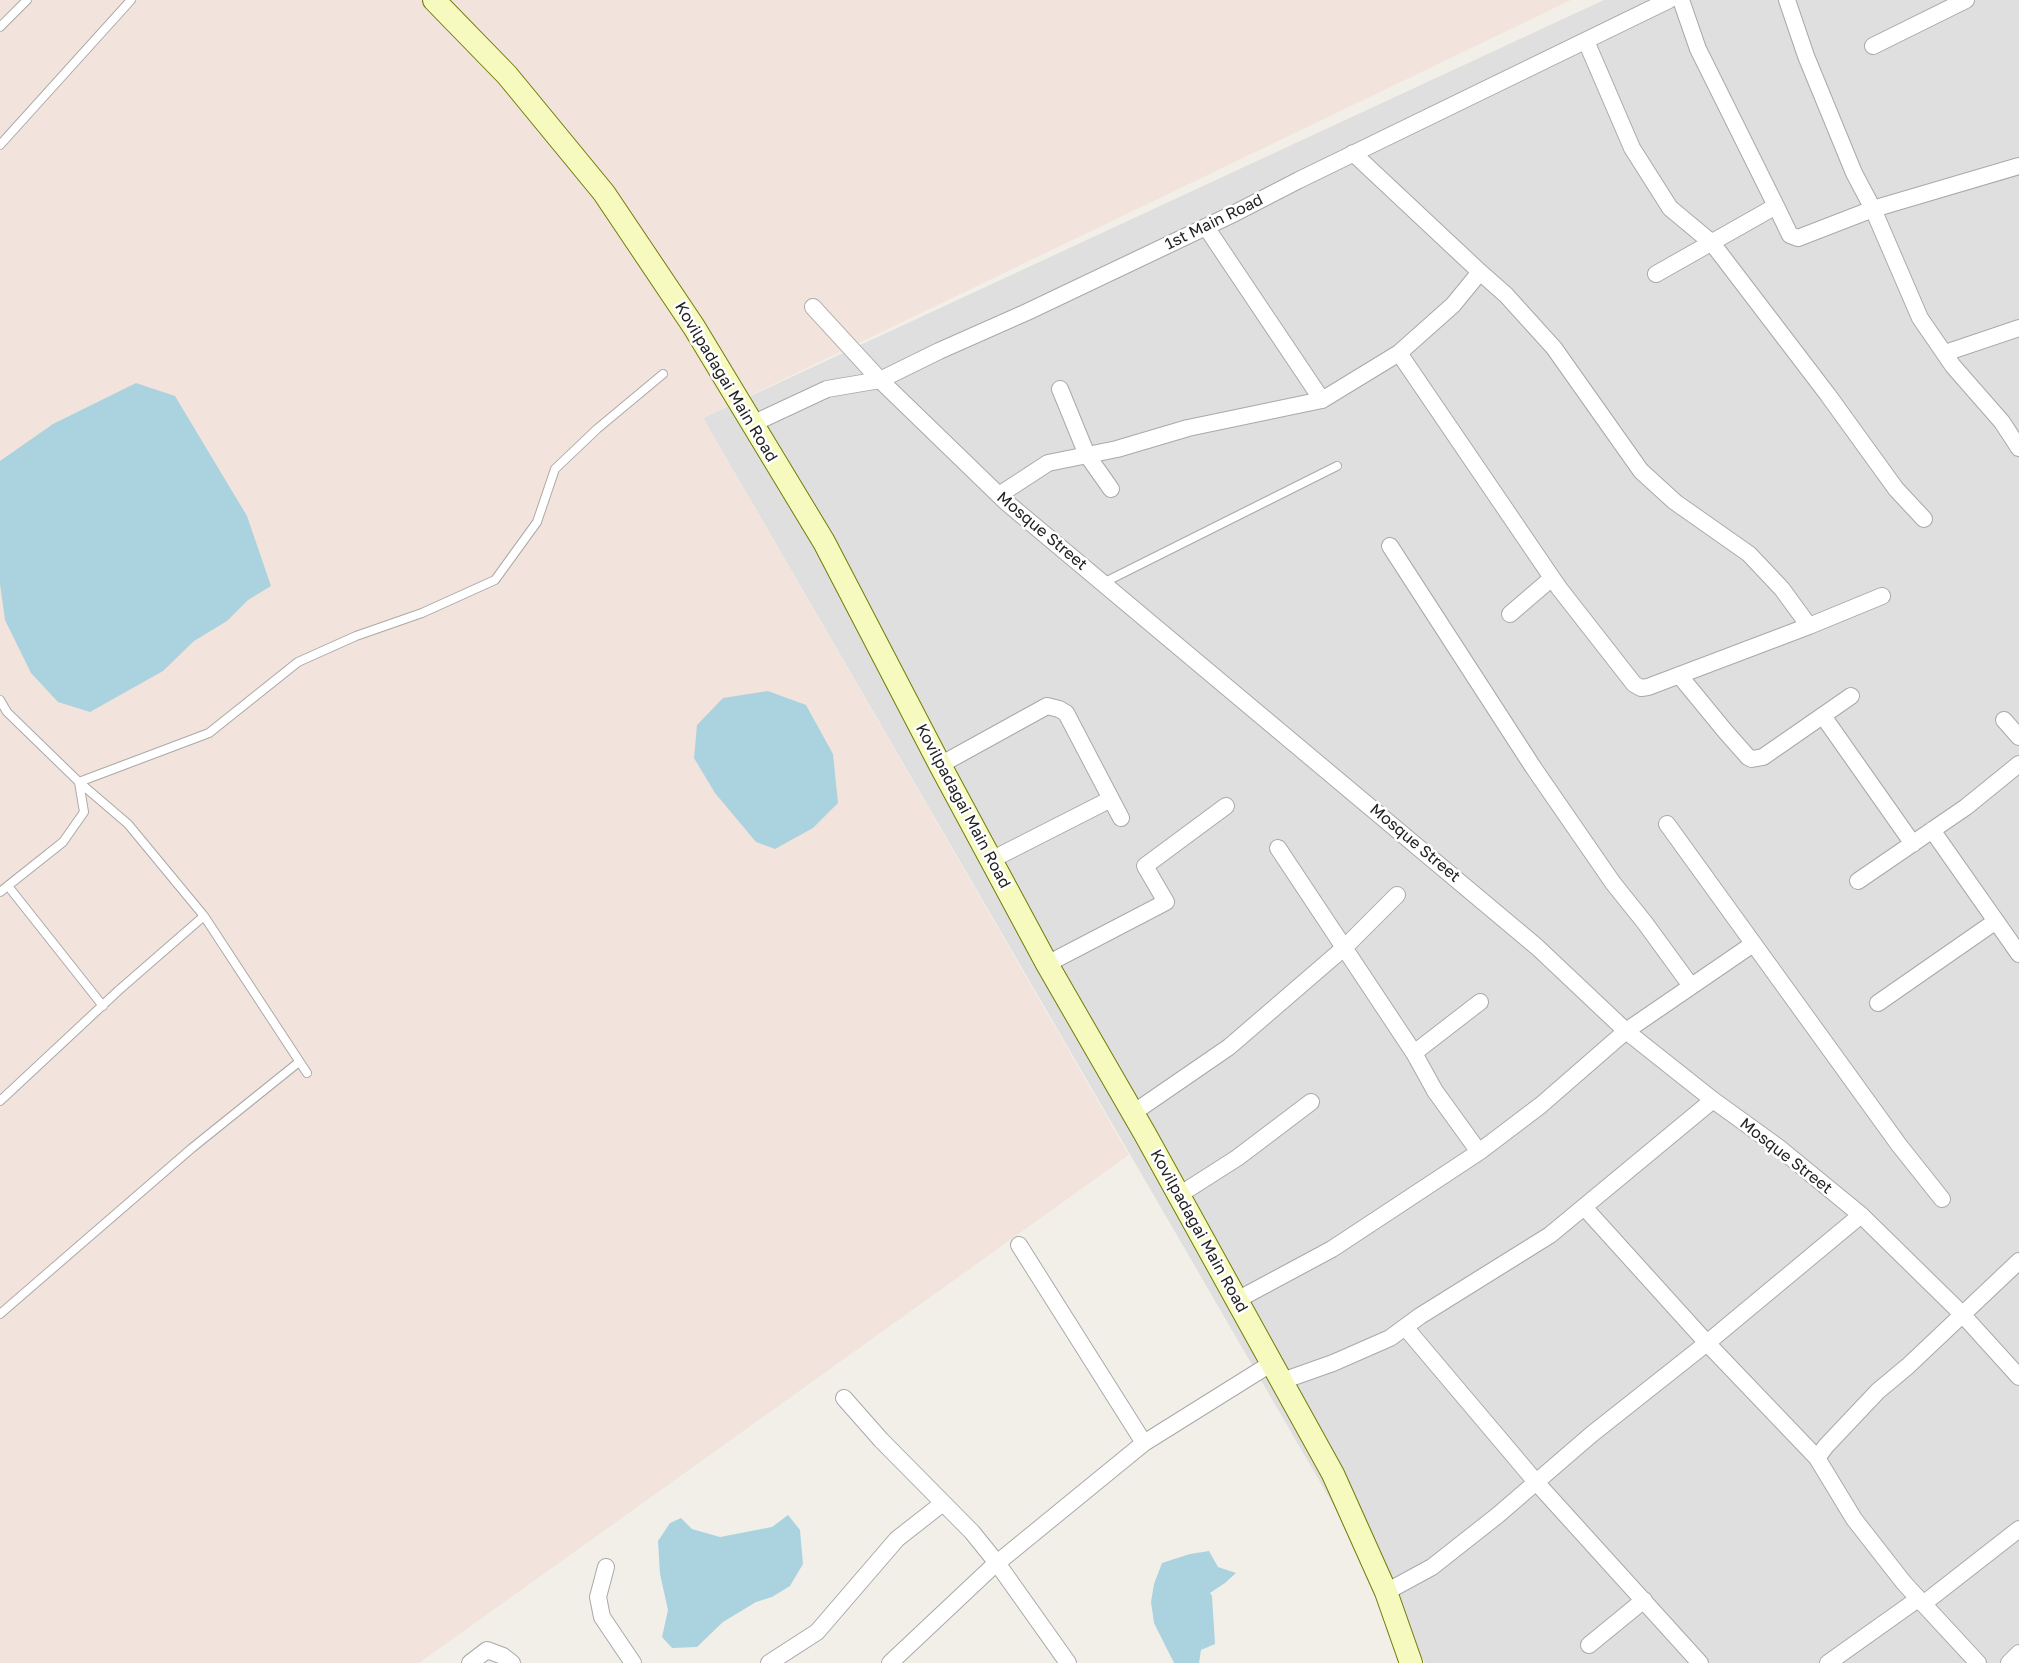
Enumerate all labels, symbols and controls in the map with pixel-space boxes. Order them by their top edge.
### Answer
street label: 1st Main Road [1162,190,1266,254]
street label: Kovilpadagai Main Road [671,298,781,466]
street label: Mosque Street [993,488,1091,574]
street label: Kovilpadagai Main Road [911,721,1015,891]
street label: Mosque Street [1366,800,1464,886]
street label: Mosque Street [1736,1114,1836,1198]
street label: Kovilpadagai Main Road [1146,1146,1252,1316]

